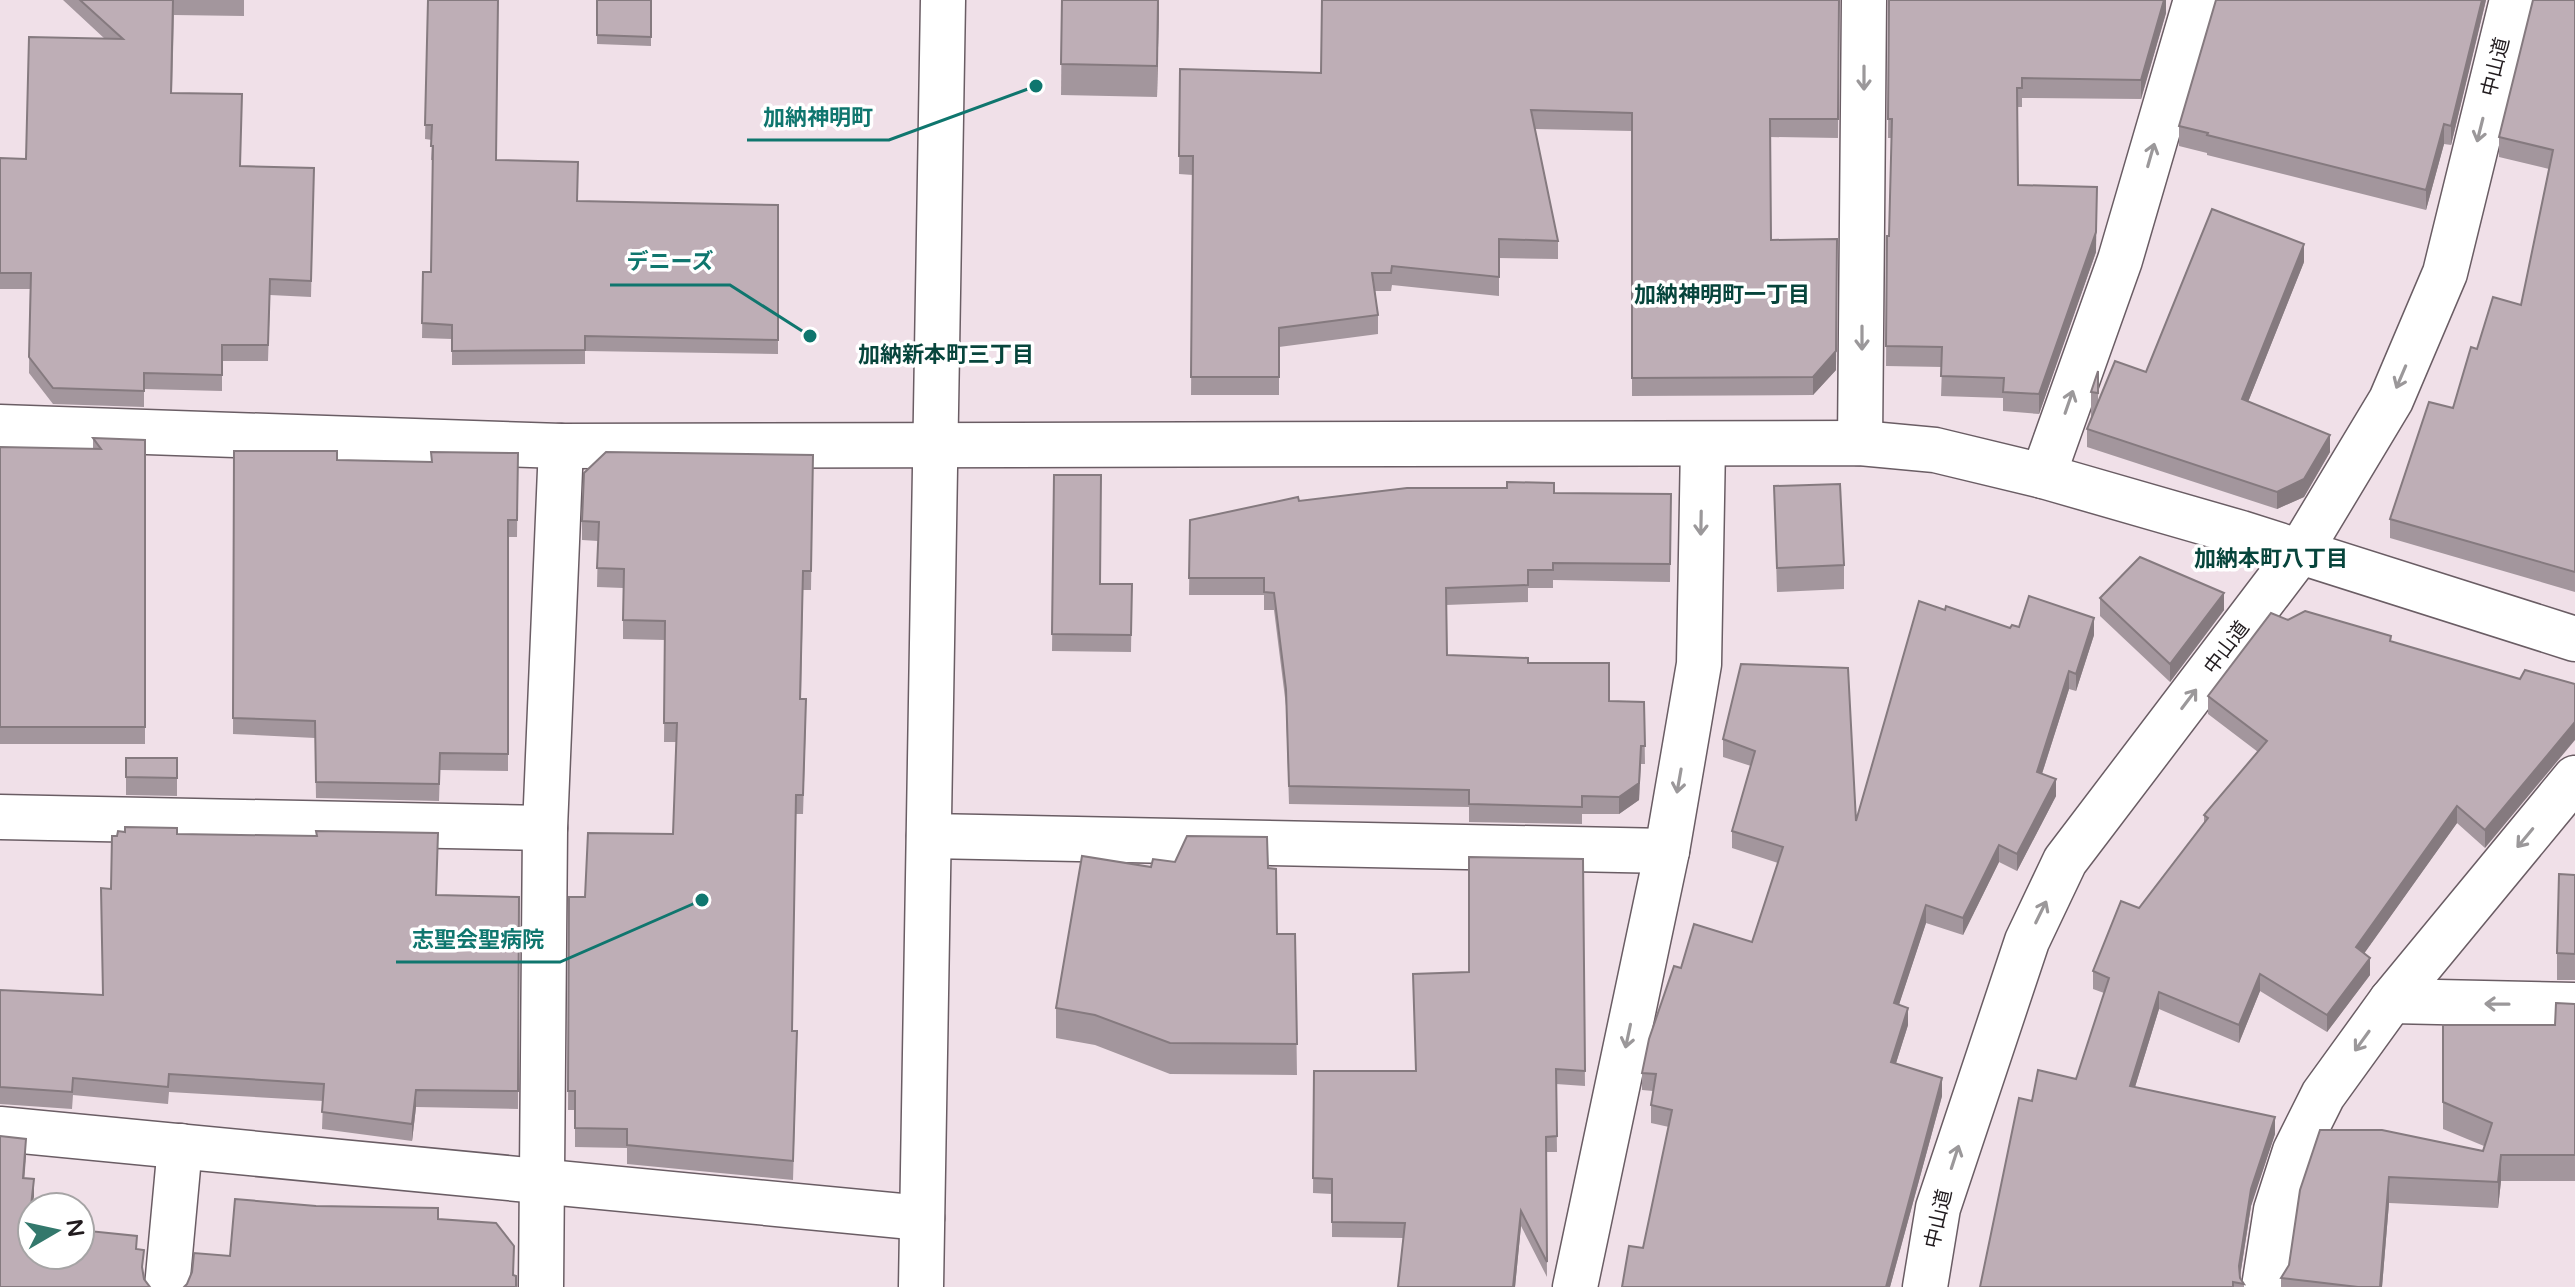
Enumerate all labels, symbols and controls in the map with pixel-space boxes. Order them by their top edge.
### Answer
street label: 中山道 [2477,35,2515,99]
one-way arrow [1856,64,1871,91]
callout: 加納神明町 [747,94,889,140]
text: 加納神明町 [763,105,873,131]
one-way arrow [2472,117,2487,143]
one-way arrow [2144,143,2159,169]
callout: デニーズ [610,239,730,285]
text: デニーズ [627,249,713,275]
district label: 加納神明町一丁目 [1634,282,1810,308]
one-way arrow [1854,324,1870,351]
district label: 加納新本町三丁目 [858,342,1034,368]
one-way arrow [2393,364,2408,389]
one-way arrow [2063,390,2078,415]
one-way arrow [1694,509,1709,536]
district label: 加納本町八丁目 [2194,546,2348,572]
street label: 中山道 [2199,617,2255,679]
one-way arrow [2180,689,2197,710]
one-way arrow [1670,768,1685,793]
one-way arrow [2516,828,2534,848]
one-way arrow [2034,900,2049,924]
callout: 志聖会聖病院 [396,916,560,962]
text: 志聖会聖病院 [412,927,544,953]
one-way arrow [2484,996,2511,1011]
one-way arrow [1620,1023,1635,1048]
one-way arrow [2354,1030,2371,1051]
one-way arrow [1949,1145,1964,1170]
street label: 中山道 [1921,1187,1957,1251]
north arrow [16,1191,96,1271]
text: N [61,1217,89,1239]

